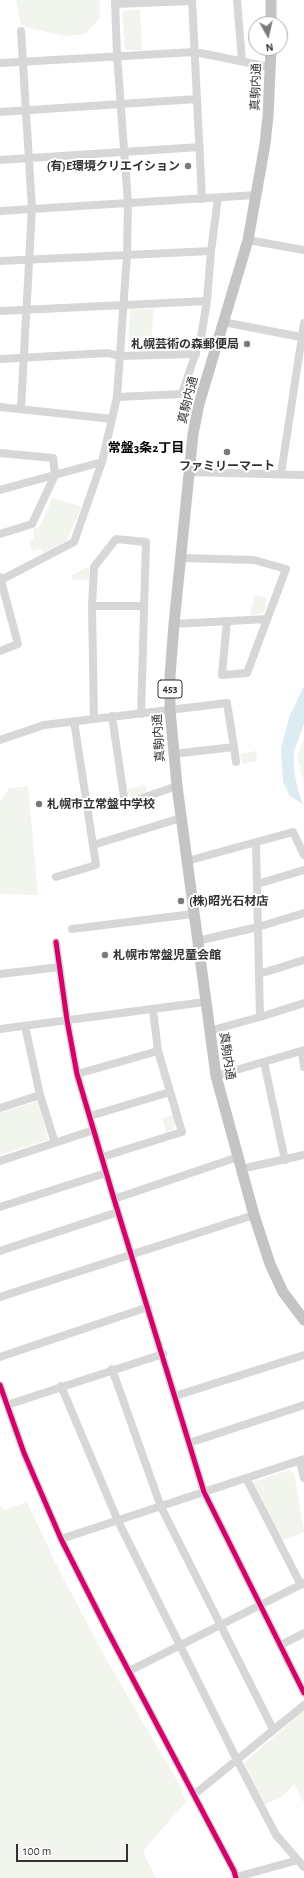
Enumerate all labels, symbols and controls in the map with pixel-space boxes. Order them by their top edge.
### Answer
north arrow [248,16,288,56]
text: N [265,41,274,53]
street label: 真駒内通 [248,63,264,111]
place label: (有)E環境クリエイション [47,159,180,173]
marker: (有)E環境クリエイション [183,161,193,171]
place label: 札幌芸術の森郵便局 [131,337,239,351]
marker: 札幌芸術の森郵便局 [242,339,252,349]
street label: 真駒内通 [175,375,201,425]
district label: 常盤3条2丁目 [108,440,184,456]
marker: ファミリーマート [222,447,232,457]
place label: ファミリーマート [179,459,275,473]
road number: 453 [158,680,182,698]
street label: 真駒内通 [150,714,168,762]
place label: 札幌市立常盤中学校 [47,797,155,811]
marker: 札幌市立常盤中学校 [34,799,44,809]
place label: (株)昭光石材店 [189,894,268,908]
marker: (株)昭光石材店 [176,896,186,906]
place label: 札幌市常盤児童会館 [113,948,221,962]
marker: 札幌市常盤児童会館 [100,950,110,960]
street label: 真駒内通 [216,1031,238,1081]
scale bar [18,1836,130,1862]
text: 100 m [23,1845,51,1857]

